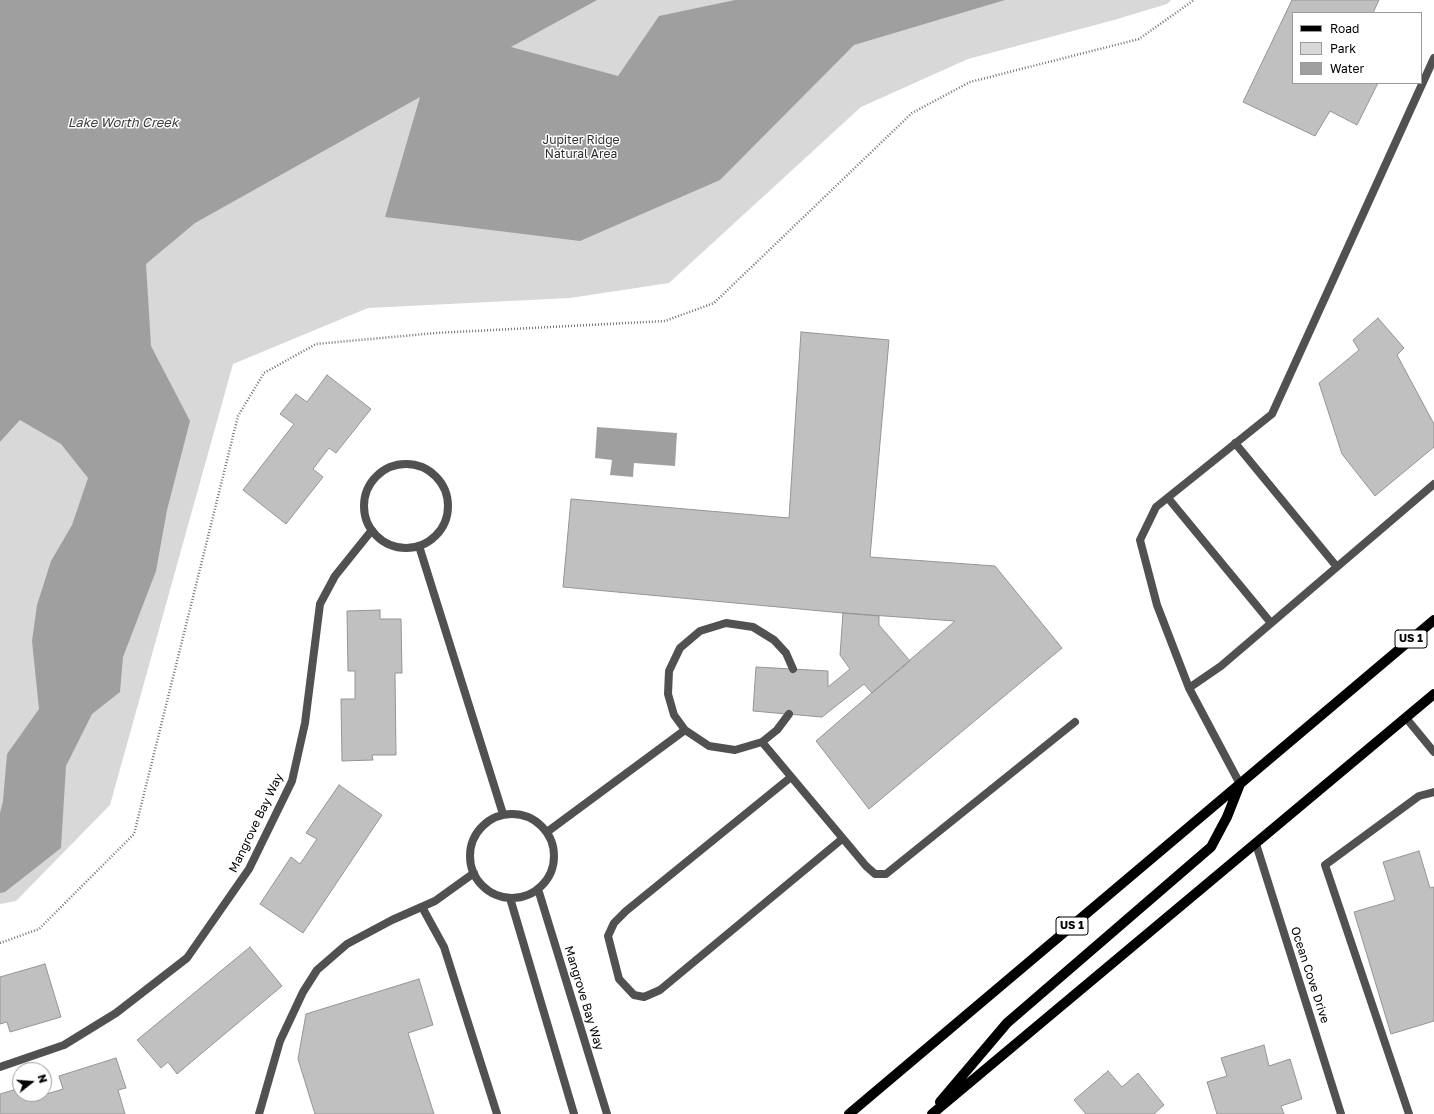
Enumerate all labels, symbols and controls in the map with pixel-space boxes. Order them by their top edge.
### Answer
legend [1292,12,1422,84]
text: Road [1330,21,1359,36]
text: Park [1330,41,1356,56]
text: Water [1330,61,1364,76]
water label: Lake Worth Creek [68,115,178,131]
park label: Jupiter Ridge Natural Area [542,133,620,161]
road number: US 1 [1395,630,1427,648]
street label: Mangrove Bay Way [226,771,286,875]
road number: US 1 [1056,917,1088,935]
street label: Ocean Cove Drive [1288,925,1332,1025]
street label: Mangrove Bay Way [561,944,607,1052]
north arrow [12,1062,52,1102]
text: N [36,1073,50,1085]

